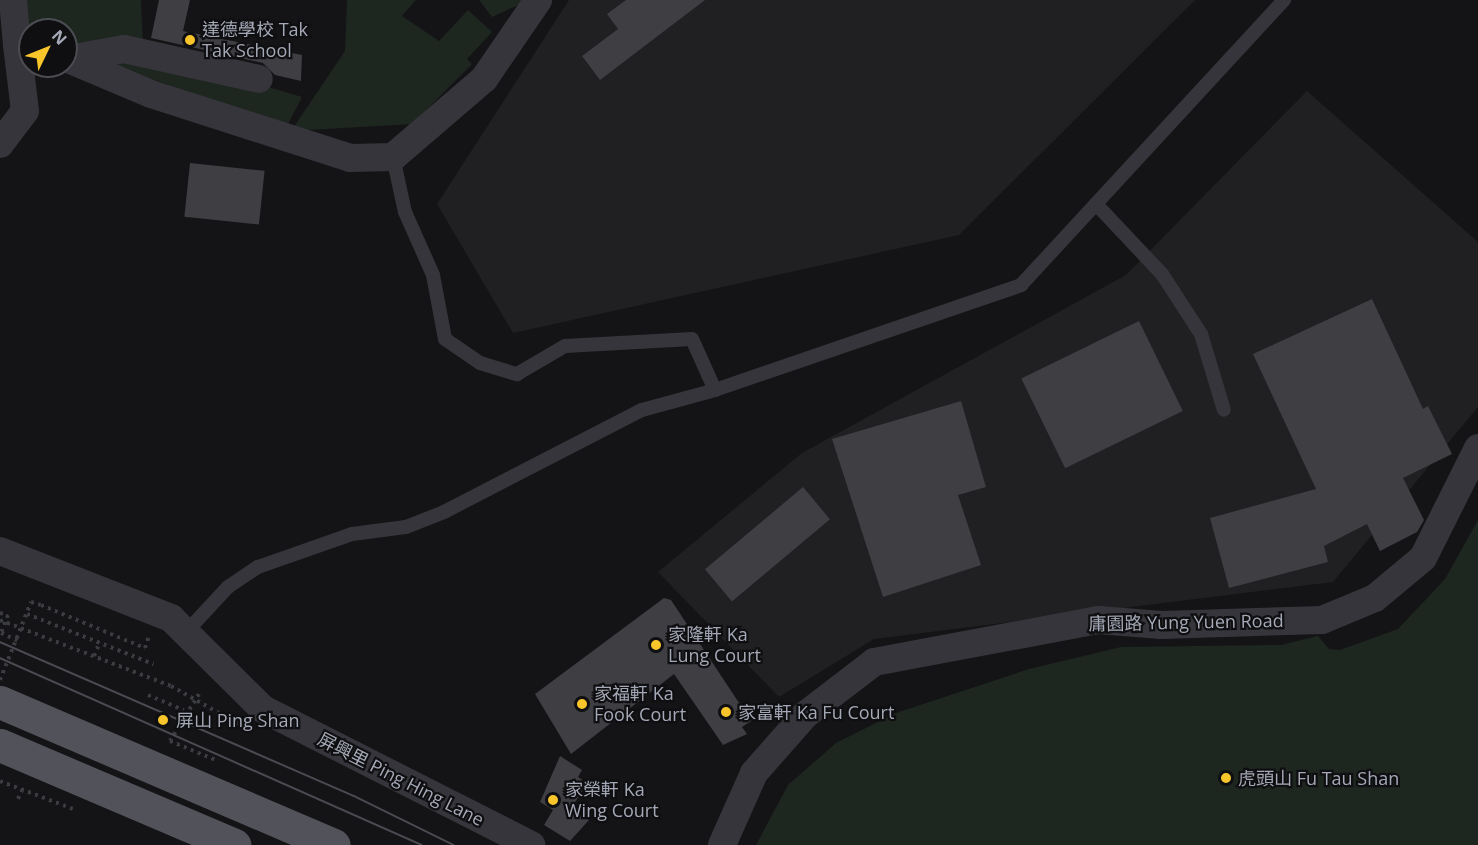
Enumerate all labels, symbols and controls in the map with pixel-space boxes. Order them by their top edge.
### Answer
north arrow [18,18,78,78]
place label: 達德學校 Tak Tak School [202,19,308,62]
text: N [47,25,72,49]
marker: 達德學校 Tak Tak School [183,33,197,47]
street label: 庸園路 Yung Yuen Road [1088,609,1284,635]
place label: 家隆軒 Ka Lung Court [668,624,761,666]
marker: 家隆軒 Ka Lung Court [649,638,663,652]
place label: 家福軒 Ka Fook Court [594,683,686,726]
marker: 家福軒 Ka Fook Court [575,697,589,711]
place label: 家富軒 Ka Fu Court [738,701,894,723]
marker: 家富軒 Ka Fu Court [719,705,733,719]
place label: 屏山 Ping Shan [176,709,299,731]
marker: 屏山 Ping Shan [154,711,172,729]
street label: 屏興里 Ping Hing Lane [314,728,488,830]
place label: 虎頭山 Fu Tau Shan [1238,767,1399,789]
marker: 虎頭山 Fu Tau Shan [1219,771,1233,785]
place label: 家榮軒 Ka Wing Court [565,779,659,822]
marker: 家榮軒 Ka Wing Court [546,793,560,807]

